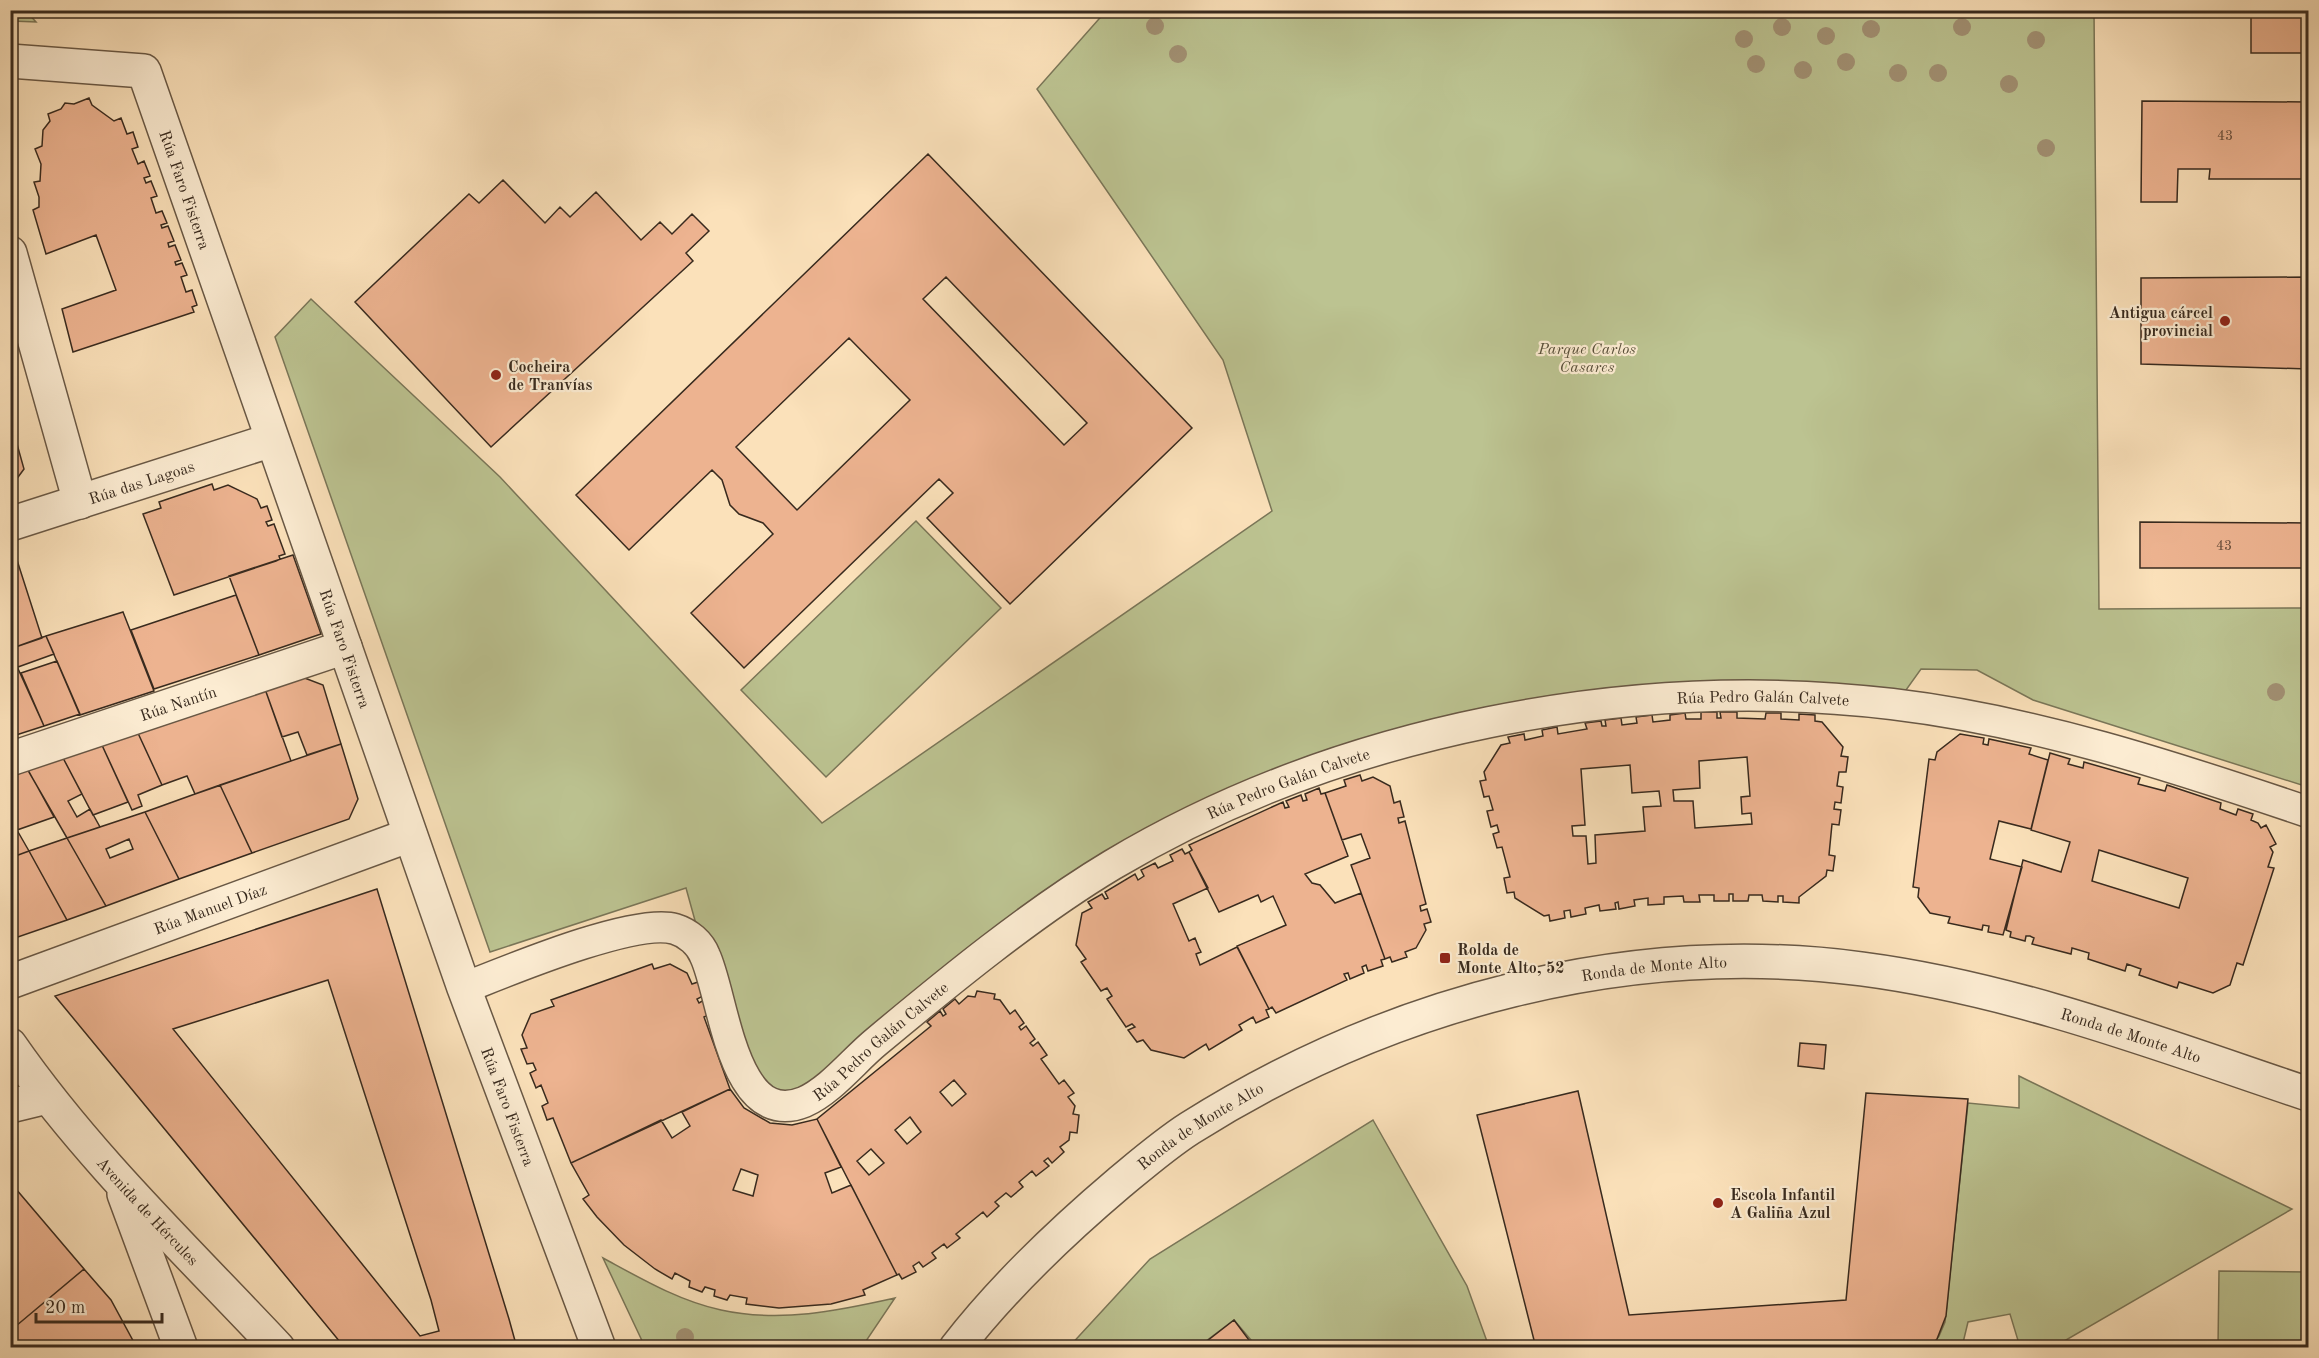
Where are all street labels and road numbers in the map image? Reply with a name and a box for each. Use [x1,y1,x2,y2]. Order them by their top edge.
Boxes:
street label: Rúa Faro Fisterra [155,129,212,252]
street label: Rúa das Lagoas [87,459,197,508]
street label: Rúa Faro Fisterra [315,587,372,711]
street label: Rúa Nantín [138,684,219,725]
street label: Rúa Pedro Galán Calvete [1676,690,1850,710]
street label: Rúa Pedro Galán Calvete [1205,747,1372,823]
street label: Rúa Manuel Díaz [152,882,269,938]
street label: Ronda de Monte Alto [1580,955,1727,985]
street label: Rúa Pedro Galán Calvete [811,980,952,1105]
street label: Ronda de Monte Alto [2058,1007,2203,1067]
street label: Rúa Faro Fisterra [477,1046,536,1169]
street label: Ronda de Monte Alto [1135,1081,1267,1174]
street label: Avenida de Hércules [93,1155,200,1269]

